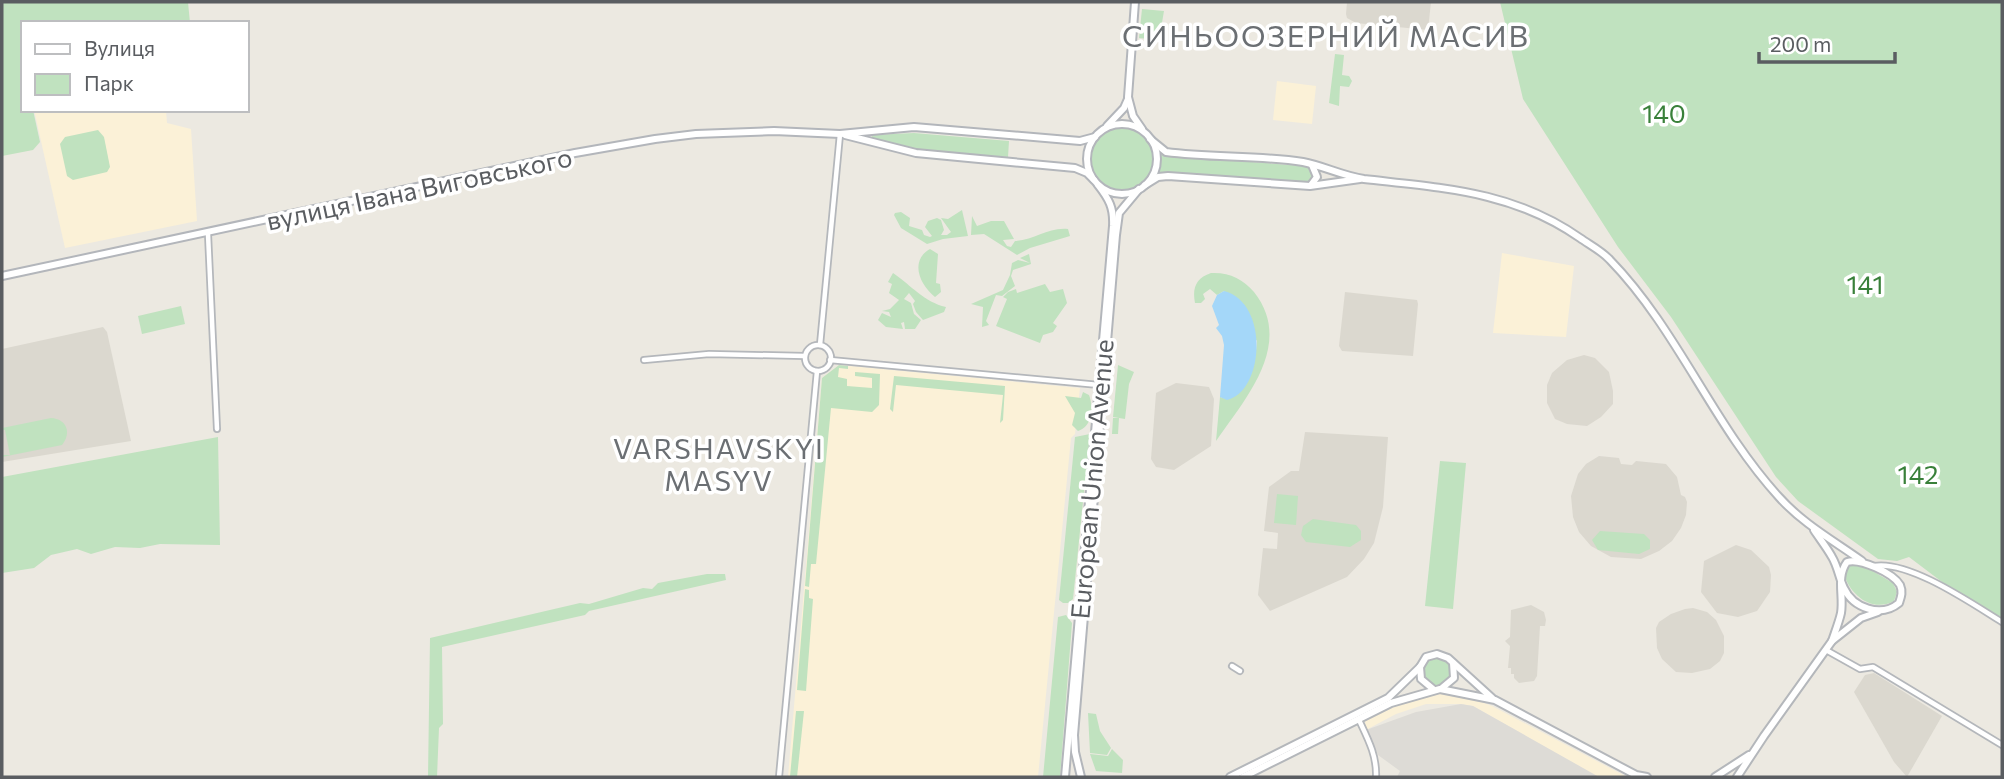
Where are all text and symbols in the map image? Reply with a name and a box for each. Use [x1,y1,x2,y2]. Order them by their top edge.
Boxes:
district label: СИНЬООЗЕРНИЙ МАСИВ [1122,16,1530,53]
legend [21,21,248,112]
scale bar [1759,21,1896,65]
text: 200 m [1770,31,1831,56]
text: Вулиця [84,35,155,60]
text: Парк [84,70,134,95]
park label: 140 [1642,97,1686,128]
street label: вулиця Івана Виговського [263,140,575,236]
park label: 141 [1846,268,1884,299]
street label: European Union Avenue [1063,338,1119,620]
district label: VARSHAVSKYI MASYV [613,431,825,497]
park label: 142 [1898,458,1938,489]

